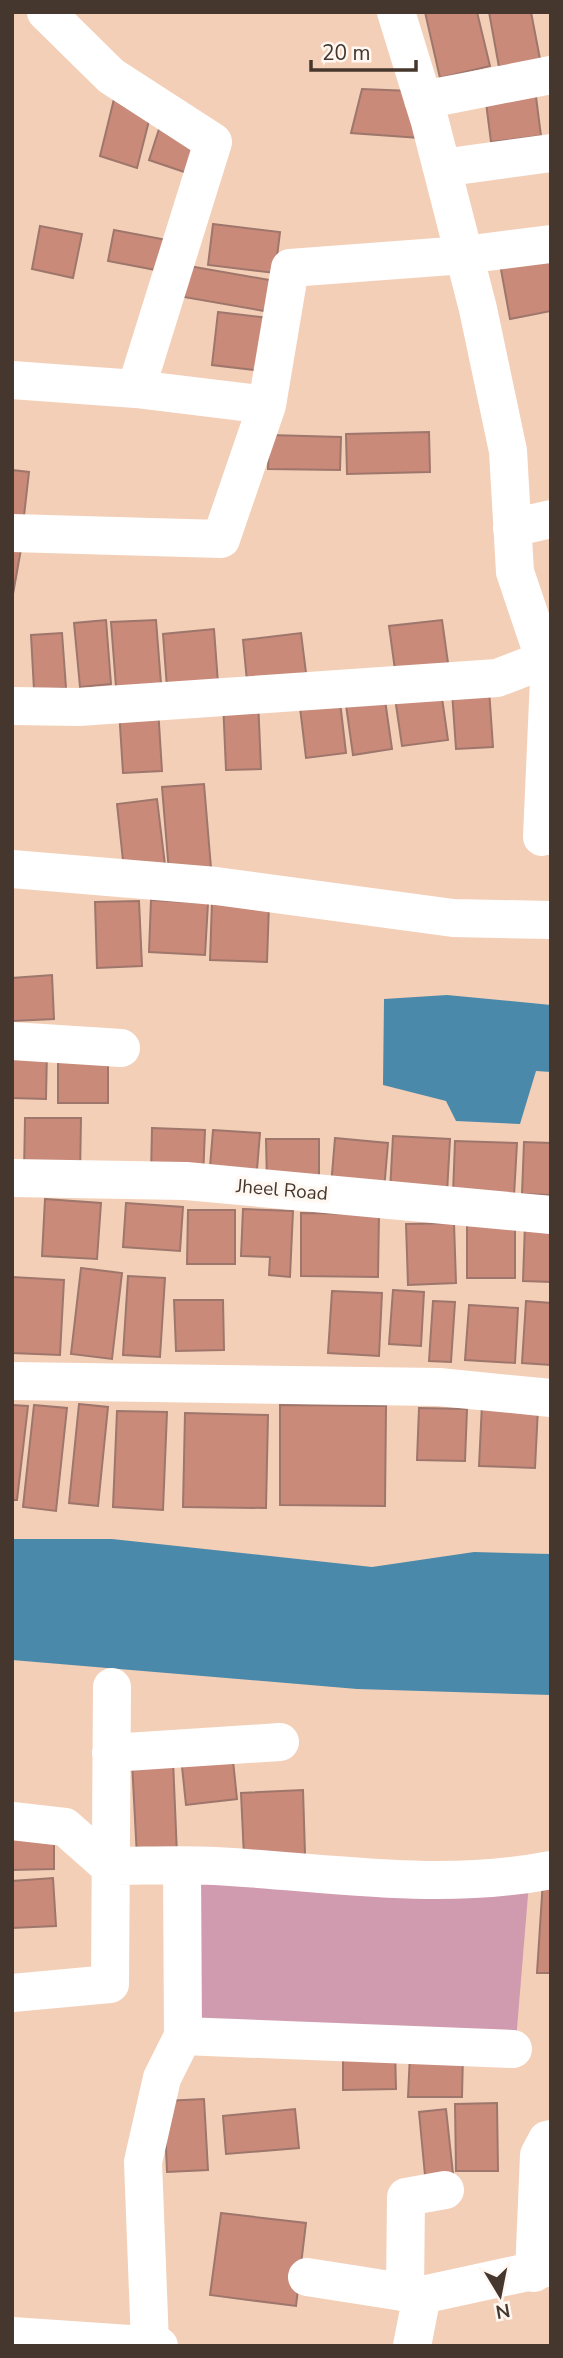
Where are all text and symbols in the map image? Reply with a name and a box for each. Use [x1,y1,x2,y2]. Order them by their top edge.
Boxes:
scale bar [311,28,416,72]
text: 20 m [322,39,371,67]
street label: Jheel Road [234,1173,329,1207]
north arrow [465,2260,535,2330]
text: N [494,2297,512,2325]

